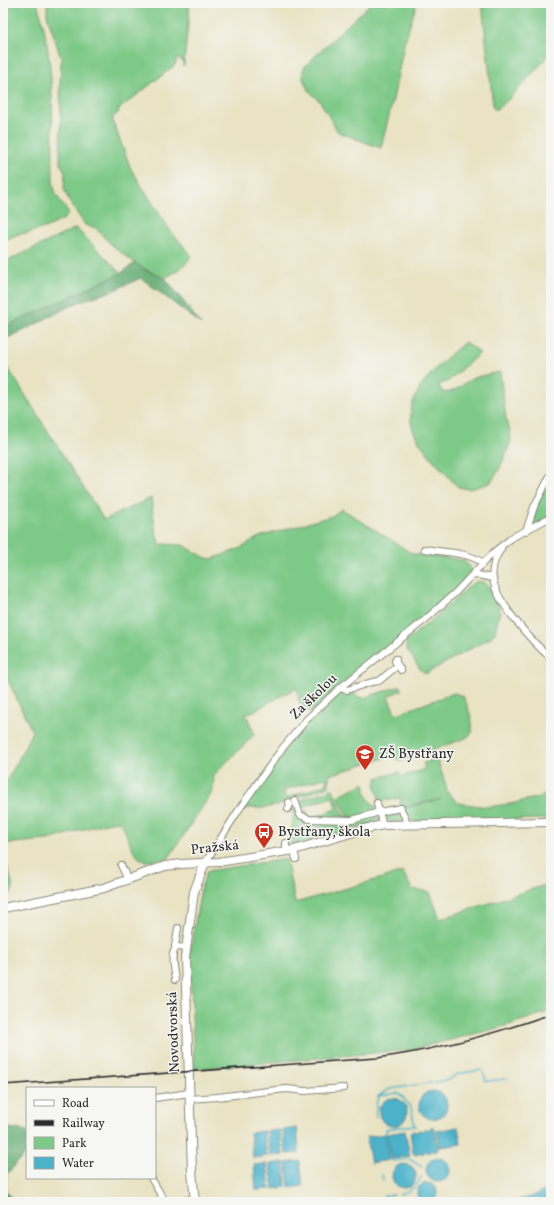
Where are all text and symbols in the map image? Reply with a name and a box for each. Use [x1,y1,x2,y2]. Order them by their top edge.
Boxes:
street label: Za školou [286,670,342,724]
school or university icon: ZŠ Bystřany [354,743,376,771]
place label: ZŠ Bystřany [379,745,454,764]
bus stop icon: Bystřany, škola [253,821,275,849]
place label: Bystřany, škola [278,823,370,842]
street label: Pražská [190,836,240,860]
street label: Novodvorská [163,991,185,1073]
legend [26,1087,156,1179]
text: Road [62,1096,89,1112]
text: Railway [62,1116,105,1132]
text: Park [62,1136,87,1152]
text: Water [62,1156,94,1172]

